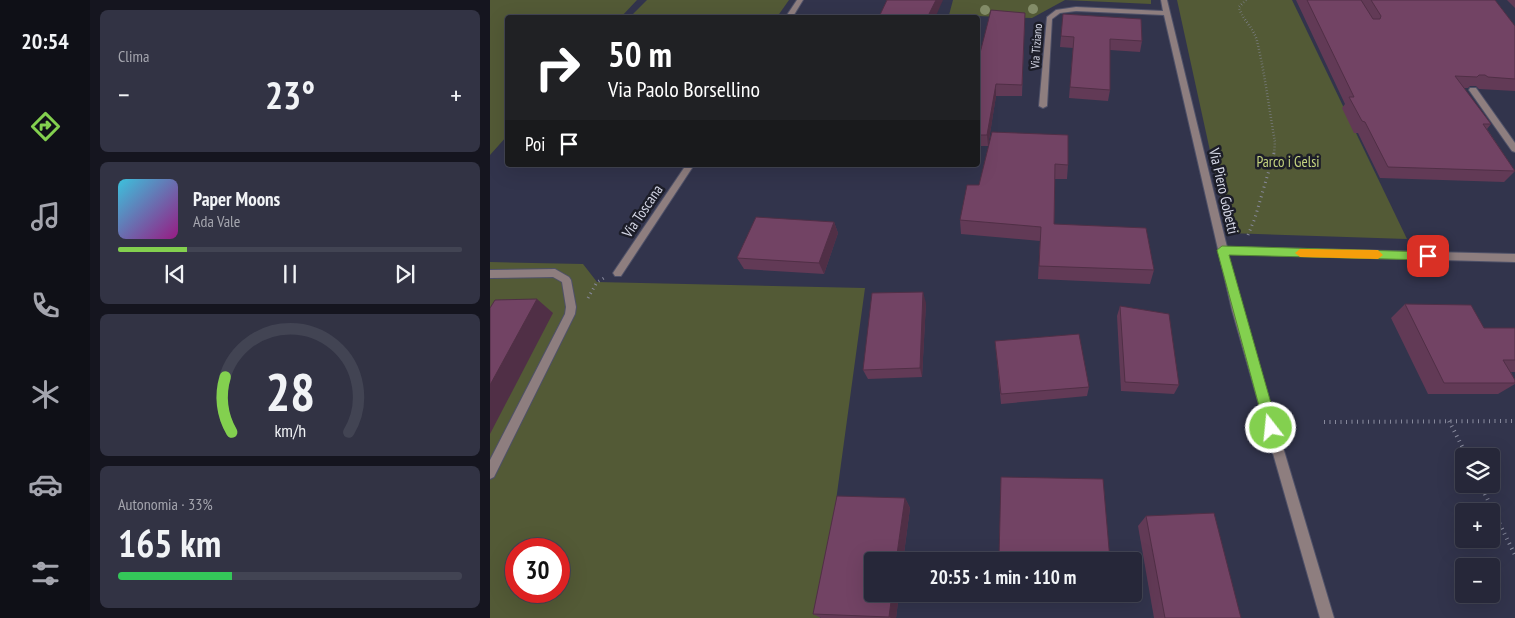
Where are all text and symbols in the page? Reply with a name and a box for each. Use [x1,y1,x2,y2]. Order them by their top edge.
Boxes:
street label: Via Tiziano [1027,23,1045,70]
text: 20:54 [21,27,69,55]
text: 50 m [608,31,672,77]
icon: right [525,35,590,100]
text: Clima [118,46,149,66]
text: 23° [265,70,315,119]
text: Via Paolo Borsellino [608,75,760,103]
text: − [118,76,130,113]
text: + [450,76,462,113]
icon: directions [28,109,63,144]
icon: arrive [555,130,583,158]
text: Poi [525,132,545,156]
street label: Via Piero Gobetti [1205,145,1243,236]
park label: Parco i Gelsi [1256,152,1320,171]
street label: Via Toscana [617,181,667,242]
text: Paper Moons [193,187,280,211]
icon: music [28,199,63,234]
text: Ada Vale [193,211,240,231]
pin [1407,235,1449,277]
icon: arrive [1414,242,1442,270]
icon: previous [161,260,189,288]
icon: pause [276,260,304,288]
icon: next [391,260,419,288]
icon: phone [28,288,63,323]
text: 28 [265,358,315,425]
icon: climate [28,377,63,412]
position arrow [1244,401,1296,453]
text: km/h [274,419,306,442]
map controls [1455,448,1500,603]
button: layers [1455,448,1500,493]
icon: car [28,467,63,502]
text: Autonomia · 33% [118,494,213,514]
button: + [1455,503,1500,548]
text: 165 km [118,518,221,567]
speed limit sign: 30 [505,538,570,603]
icon: filters [28,556,63,591]
button: − [1455,558,1500,603]
text: 20:55 · 1 min · 110 m [930,565,1076,589]

